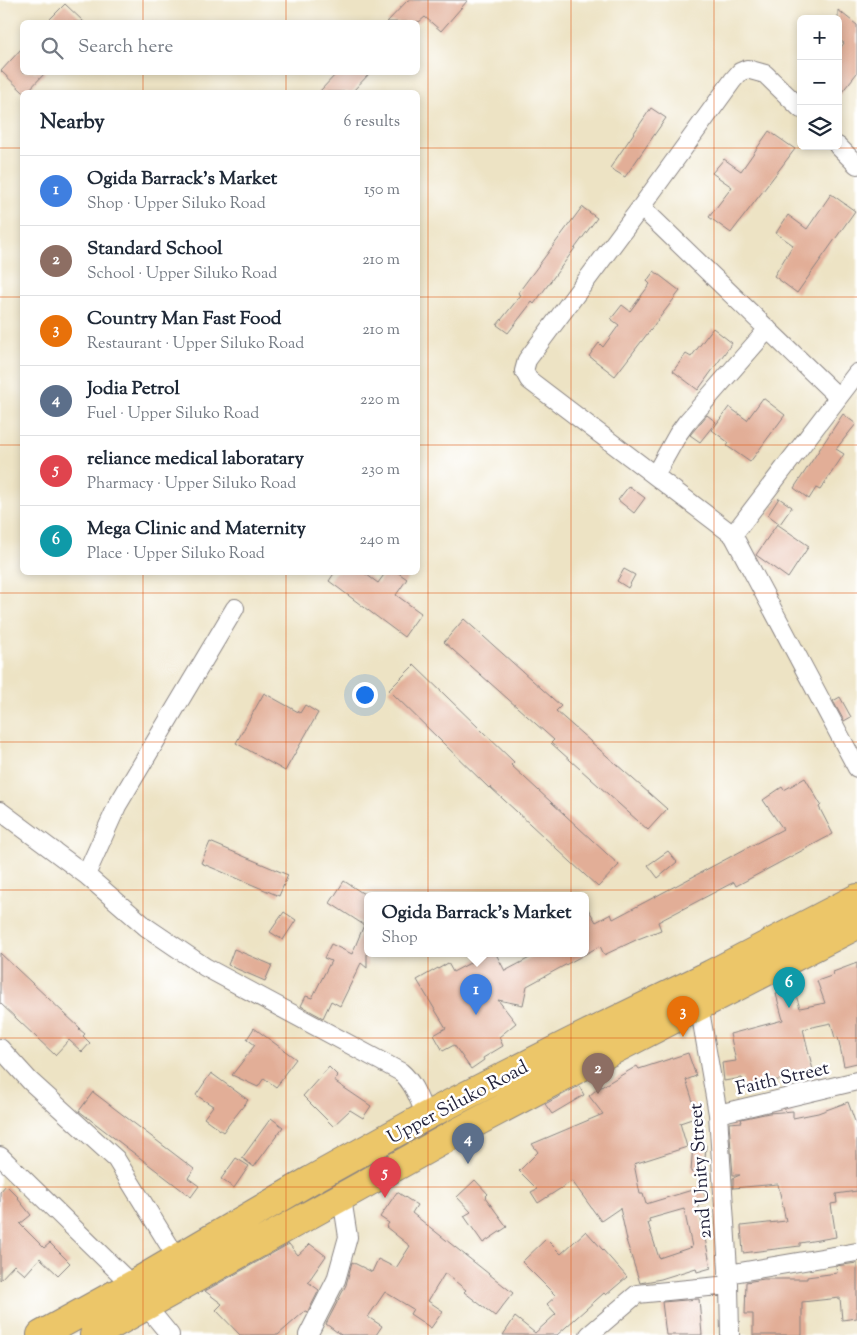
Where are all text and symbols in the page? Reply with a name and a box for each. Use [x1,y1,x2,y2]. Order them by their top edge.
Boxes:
map controls [797,15,842,150]
button: + [797,15,842,60]
search box [20,20,420,75]
icon: search [38,34,66,62]
text: Search here [78,34,173,61]
button: − [797,60,842,105]
button: layers [797,105,842,150]
text: Nearby [40,108,105,138]
text: 6 results [344,111,400,134]
text: Ogida Barrack's Market [87,166,277,193]
text: 1 [53,179,59,202]
text: 150 m [364,179,400,202]
text: Shop · Upper Siluko Road [87,193,266,216]
text: Standard School [87,236,223,263]
text: 2 [52,249,60,272]
text: 210 m [362,249,400,272]
text: School · Upper Siluko Road [87,263,277,286]
text: Country Man Fast Food [87,306,282,333]
text: 3 [53,319,59,342]
text: 210 m [362,319,400,342]
text: Restaurant · Upper Siluko Road [87,333,304,356]
text: Jodia Petrol [87,376,180,403]
text: 4 [52,389,60,412]
text: 220 m [360,389,400,412]
text: Fuel · Upper Siluko Road [87,403,259,426]
text: reliance medical laboratary [87,446,304,473]
text: 5 [53,459,59,482]
text: 230 m [361,459,400,482]
text: Pharmacy · Upper Siluko Road [87,473,296,496]
text: Mega Clinic and Maternity [87,516,306,543]
text: 6 [52,529,60,552]
text: 240 m [359,529,400,552]
text: Place · Upper Siluko Road [87,543,265,566]
your location [352,682,378,708]
popup [364,892,589,957]
text: Ogida Barrack's Market [381,900,572,927]
text: Shop [381,927,418,950]
pin: 6 [773,967,805,1008]
pin: 1 [460,974,492,1015]
pin: 3 [667,996,699,1037]
pin: 2 [582,1053,614,1094]
street label: Upper Siluko Road [383,1054,534,1152]
street label: Faith Street [733,1055,832,1103]
street label: 2nd Unity Street [683,1102,720,1240]
pin: 4 [452,1123,484,1164]
pin: 5 [369,1157,401,1198]

